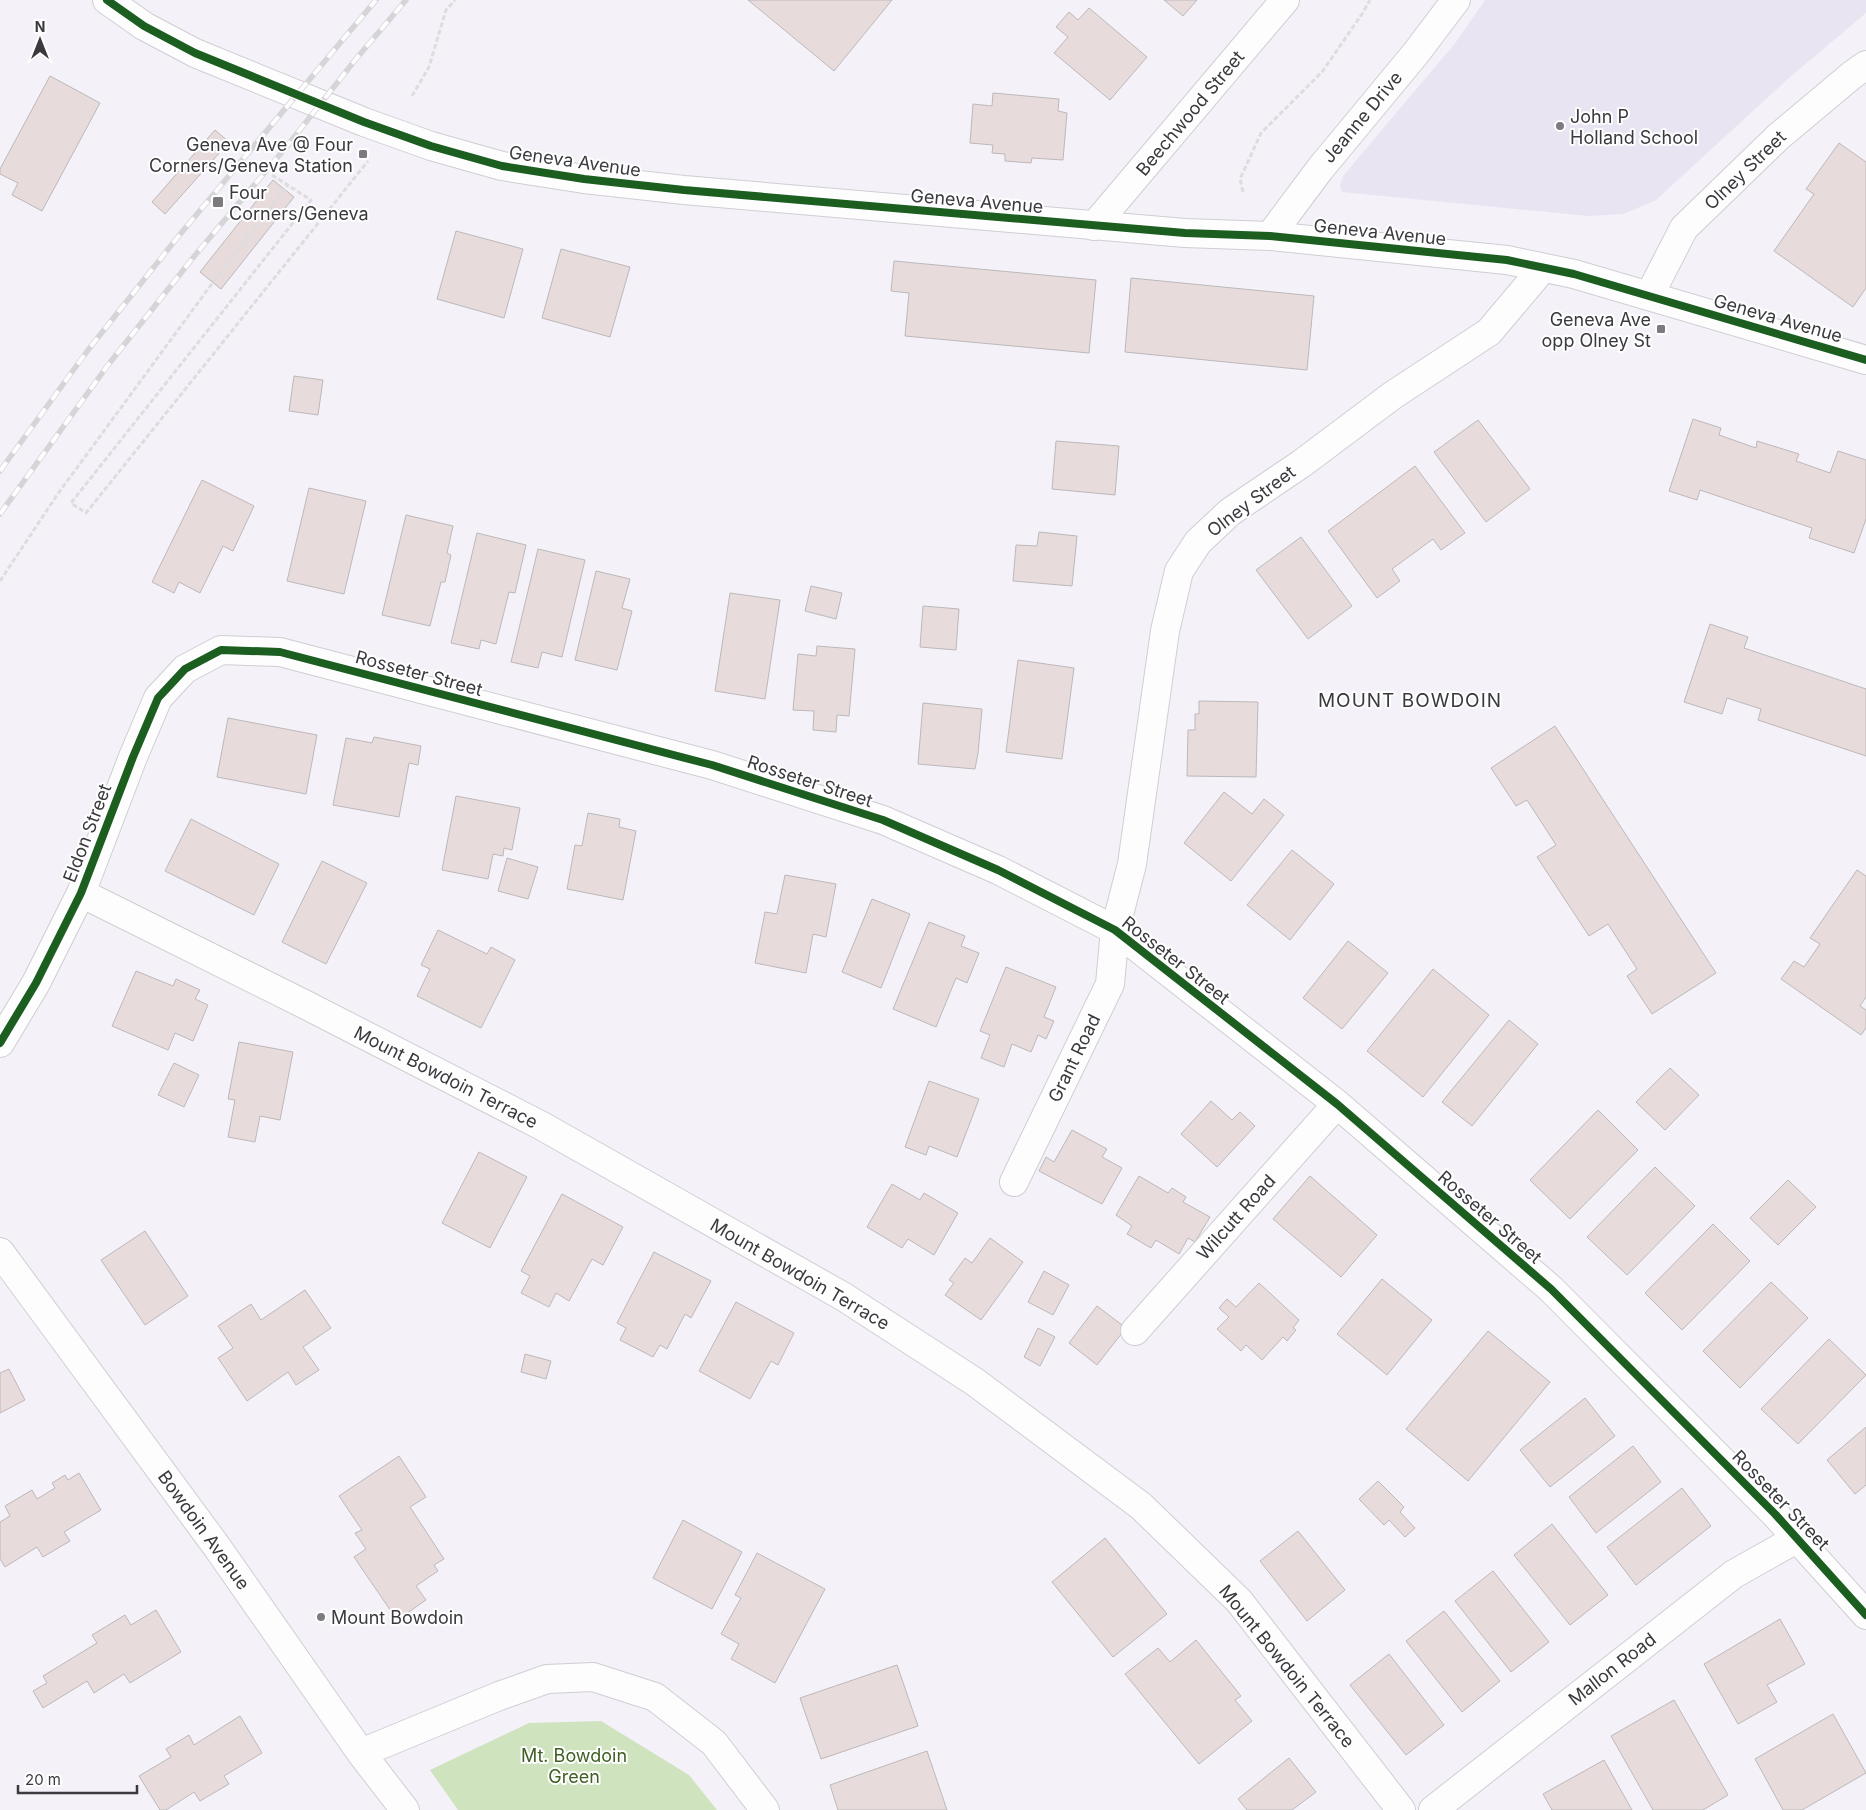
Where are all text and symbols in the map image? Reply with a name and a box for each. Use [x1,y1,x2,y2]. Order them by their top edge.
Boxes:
north arrow [15,15,65,65]
text: N [35,18,45,35]
street label: Beechwood Street [1132,46,1248,180]
street label: Jeanne Drive [1318,67,1406,167]
place label: John P Holland School [1570,106,1698,148]
marker: John P Holland School [1554,120,1566,132]
street label: Olney Street [1700,126,1790,214]
place label: Geneva Ave @ Four Corners/Geneva Station [149,134,353,176]
street label: Geneva Avenue [508,141,642,181]
marker: Geneva Ave @ Four Corners/Geneva Station [357,148,369,160]
place label: Four Corners/Geneva [229,182,369,224]
street label: Geneva Avenue [910,185,1044,217]
marker: Four Corners/Geneva [211,195,225,209]
street label: Geneva Avenue [1313,215,1447,249]
street label: Geneva Avenue [1711,290,1845,346]
place label: Geneva Ave opp Olney St [1542,309,1651,351]
marker: Geneva Ave opp Olney St [1655,323,1667,335]
street label: Olney Street [1203,461,1299,541]
street label: Rosseter Street [353,646,485,700]
district label: MOUNT BOWDOIN [1318,689,1502,712]
street label: Rosseter Street [745,751,875,811]
street label: Eldon Street [59,781,115,885]
street label: Rosseter Street [1118,912,1234,1008]
street label: Grant Road [1044,1011,1104,1105]
street label: Mount Bowdoin Terrace [351,1022,541,1132]
street label: Rosseter Street [1434,1166,1546,1268]
street label: Wilcutt Road [1192,1170,1280,1264]
street label: Mount Bowdoin Terrace [707,1214,893,1334]
street label: Rosseter Street [1728,1446,1834,1554]
street label: Bowdoin Avenue [154,1466,254,1594]
street label: Mount Bowdoin Terrace [1215,1580,1359,1752]
place label: Mount Bowdoin [331,1607,464,1628]
marker: Mount Bowdoin [315,1611,327,1623]
street label: Mallon Road [1564,1628,1660,1710]
park label: Mt. Bowdoin Green [521,1745,627,1787]
scale bar [18,1762,136,1794]
text: 20 m [25,1770,61,1789]

